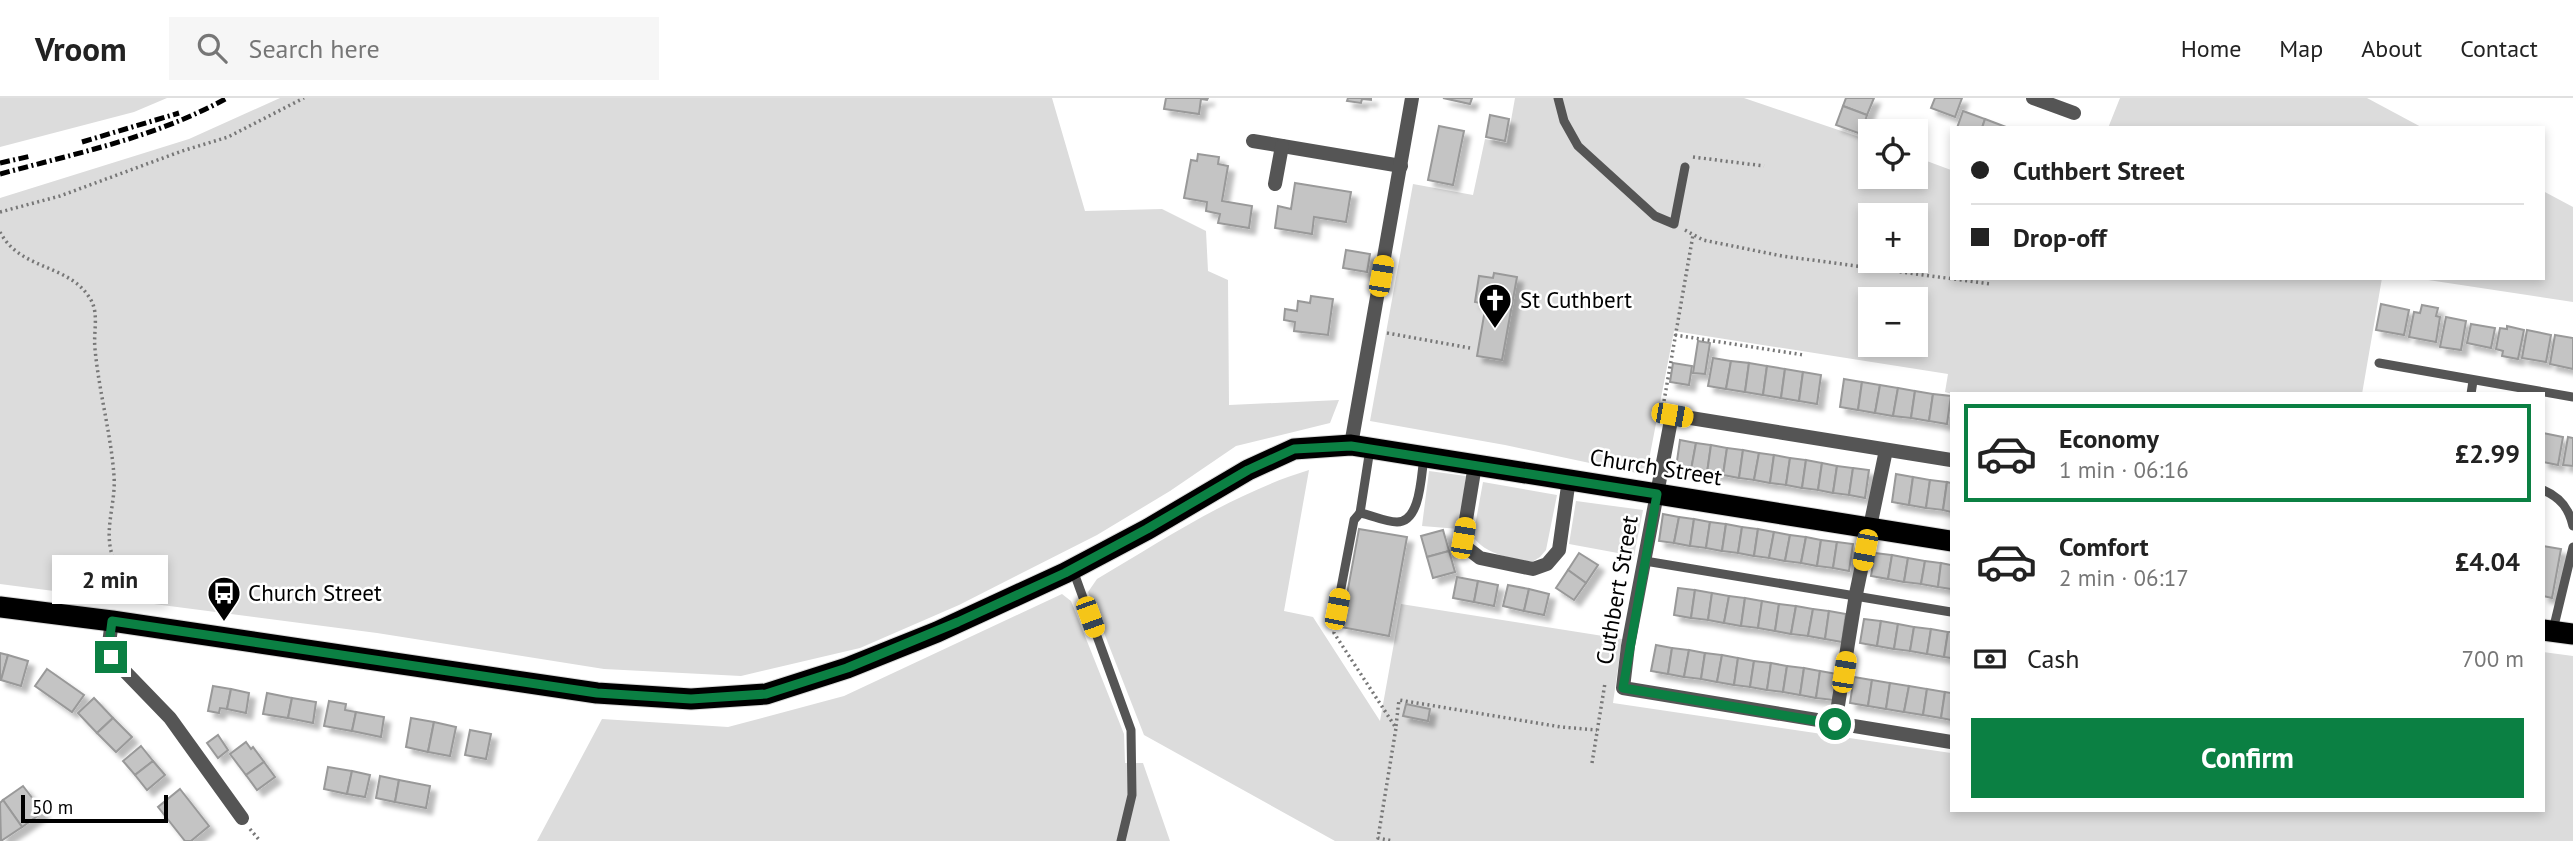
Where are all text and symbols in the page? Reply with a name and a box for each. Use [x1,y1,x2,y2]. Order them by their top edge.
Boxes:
search box [169,17,659,80]
text: Vroom [35,27,127,70]
icon: search [193,29,231,67]
text: Search here [249,32,380,65]
text: Home [2181,33,2241,64]
text: Map [2279,33,2323,64]
text: About [2361,33,2422,64]
text: Contact [2460,33,2538,64]
map controls [1858,119,1928,357]
button: locate [1858,119,1928,189]
text: Cuthbert Street [2013,154,2185,187]
button: + [1858,203,1928,273]
text: Drop-off [2013,221,2107,254]
car [1368,253,1395,299]
church icon: St Cuthbert [1476,281,1514,330]
place label: St Cuthbert [1520,285,1632,314]
button: − [1858,287,1928,357]
car [1650,401,1695,429]
icon: car [1975,422,2038,485]
text: Economy [2059,422,2159,455]
text: £2.99 [2455,437,2520,470]
street label: Church Street [1588,442,1725,491]
text: 1 min · 06:16 [2059,455,2189,484]
street label: Cuthbert Street [1589,513,1644,667]
car [1450,515,1477,561]
car [1851,527,1880,573]
icon: car [1975,530,2038,593]
text: Comfort [2059,530,2149,563]
text: £4.04 [2455,545,2520,578]
callout: 2 min [53,556,169,604]
text: 2 min · 06:17 [2059,563,2189,592]
text: 2 min [82,565,138,594]
bus stop icon: Church Street [205,574,243,623]
place label: Church Street [248,578,382,607]
car [1323,586,1352,632]
car [1073,594,1108,640]
icon: cash [1971,640,2009,678]
route end [95,641,127,673]
text: Cash [2027,642,2079,675]
text: 700 m [2462,644,2524,673]
car [1831,650,1858,694]
route start [1819,708,1851,740]
button: Confirm [1971,718,2524,798]
scale bar [21,792,168,824]
text: 50 m [32,795,73,819]

